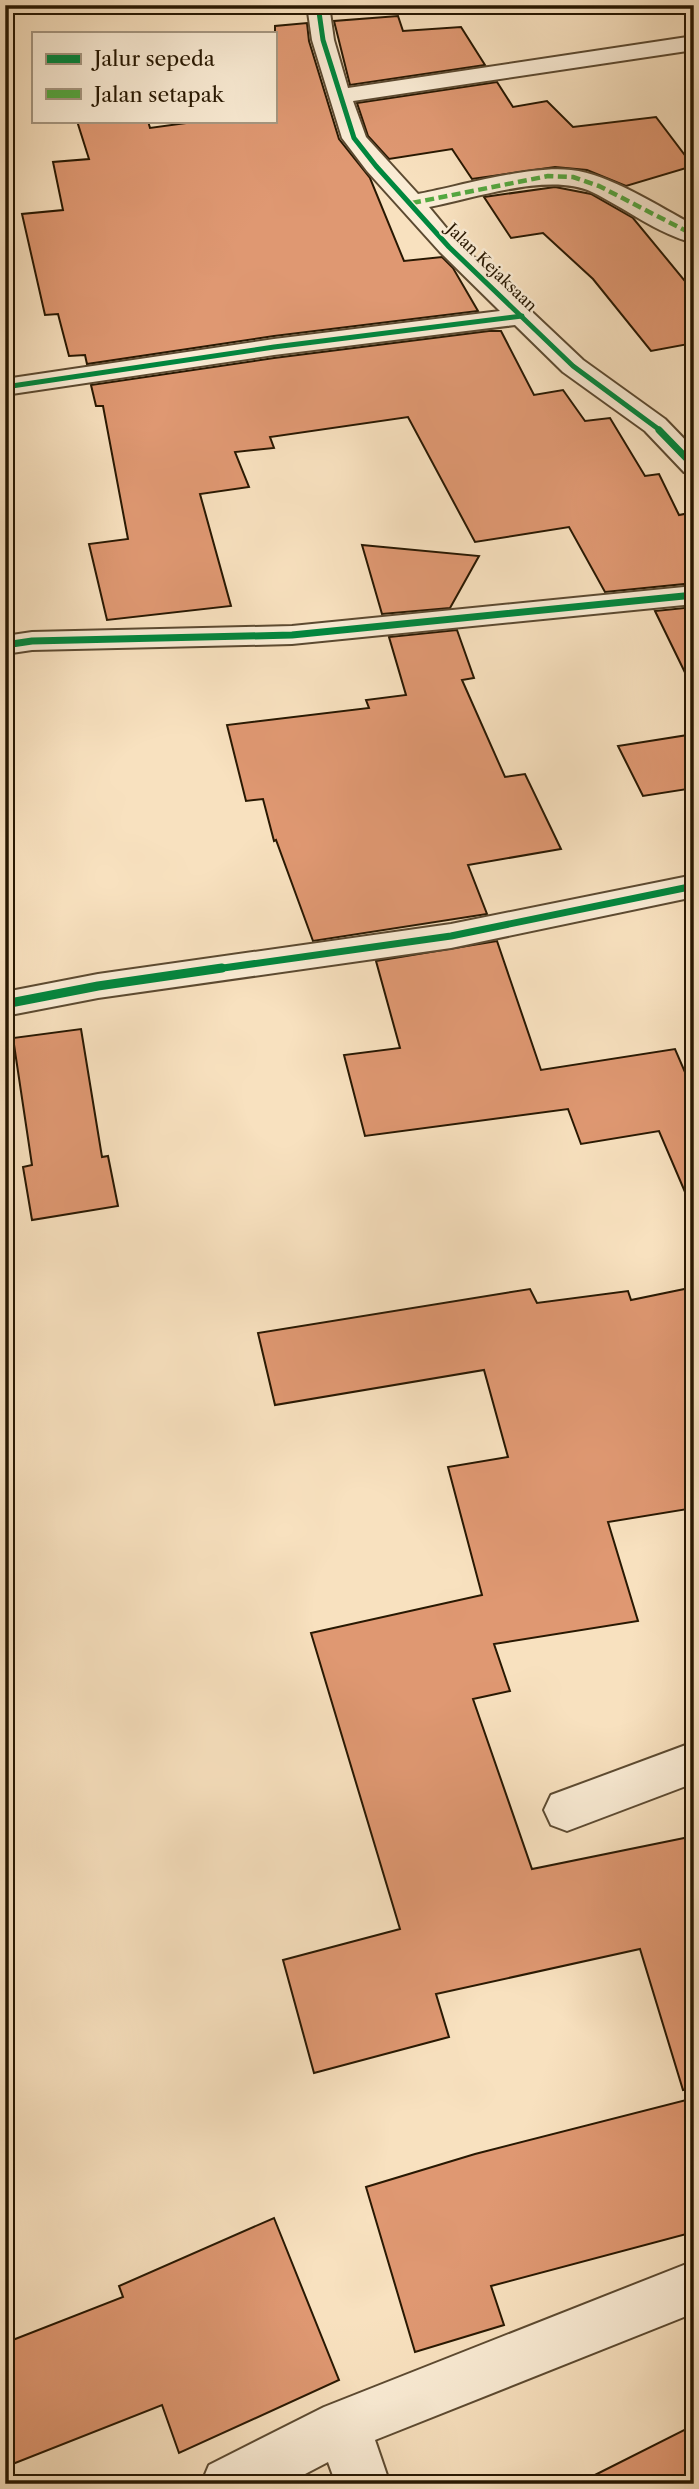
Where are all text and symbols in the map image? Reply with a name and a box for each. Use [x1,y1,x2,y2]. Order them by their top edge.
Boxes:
legend [32,32,276,122]
text: Jalur sepeda [91,46,216,71]
text: Jalan setapak [91,82,225,107]
street label: Jalan Kejaksaan [440,217,542,315]

